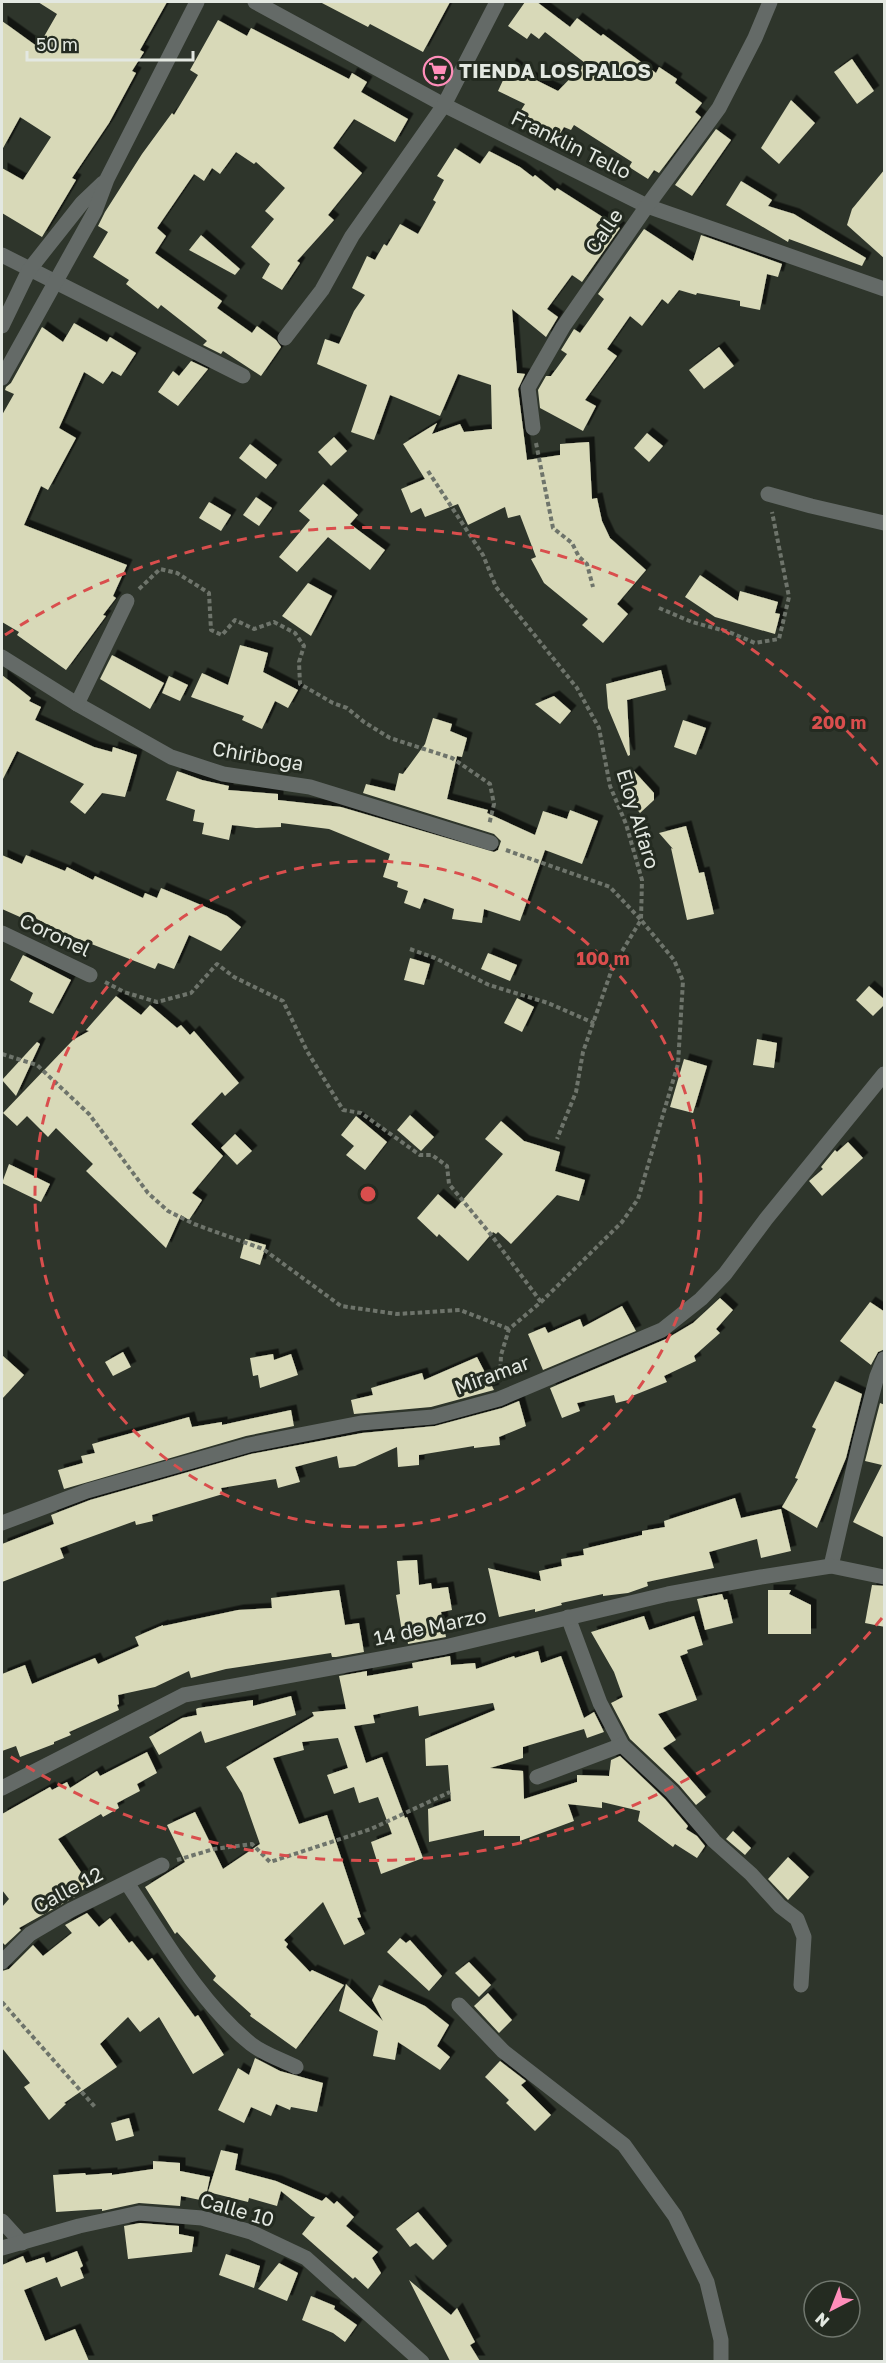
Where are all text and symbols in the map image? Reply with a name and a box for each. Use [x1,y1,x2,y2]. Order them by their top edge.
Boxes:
scale bar [27,24,194,62]
text: 50 m [36,33,78,55]
supermarket icon: TIENDA LOS PALOS [422,55,454,87]
place label: TIENDA LOS PALOS [459,58,651,82]
street label: Franklin Tello [508,105,635,183]
street label: Calle [579,203,627,257]
text: 200 m [812,711,866,733]
street label: Chiriboga [211,735,306,775]
street label: Eloy Alfaro [612,766,665,871]
street label: Coronel [16,907,95,961]
text: 100 m [577,947,629,969]
centre of rings [358,1184,378,1204]
street label: Miramar [451,1349,533,1399]
street label: 14 de Marzo [371,1602,488,1650]
street label: Calle 12 [29,1861,106,1917]
street label: Calle 10 [197,2187,277,2231]
north arrow [802,2279,862,2339]
text: N [811,2309,833,2332]

